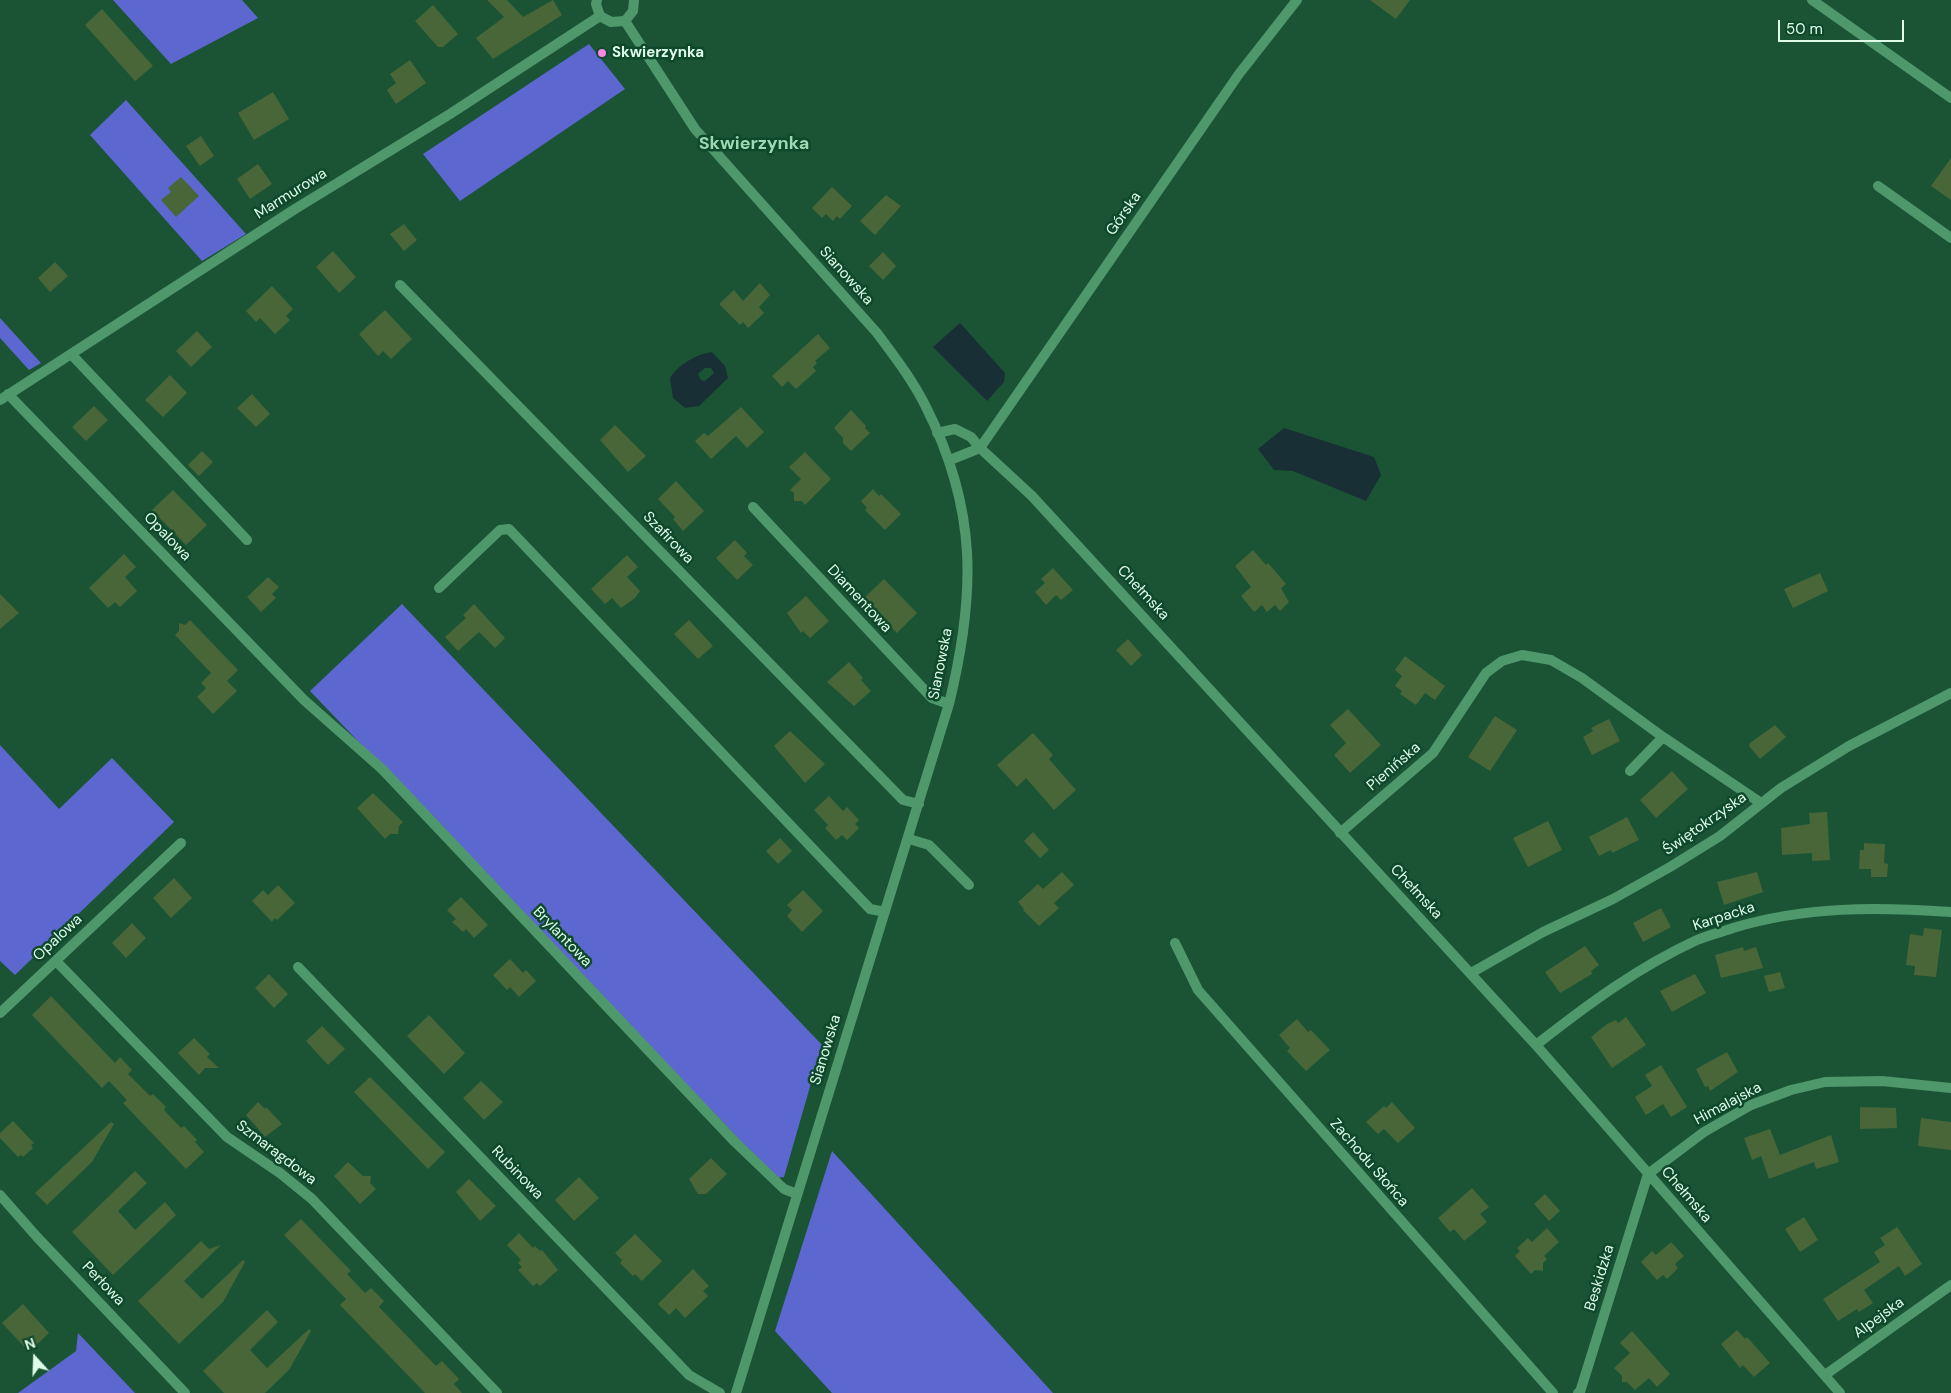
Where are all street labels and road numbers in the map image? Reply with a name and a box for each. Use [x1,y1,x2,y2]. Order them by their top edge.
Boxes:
street label: Marmurowa [252,165,330,223]
street label: Górska [1103,189,1145,239]
street label: Sianowska [815,243,877,309]
street label: Szafirowa [639,508,697,568]
street label: Opalowa [140,509,194,565]
street label: Diamentowa [823,561,895,637]
street label: Chełmska [1113,562,1173,624]
street label: Sianowska [925,627,957,701]
street label: Pienińska [1364,739,1424,795]
street label: Świętokrzyska [1660,789,1750,859]
street label: Chełmska [1386,861,1446,923]
street label: Karpacka [1691,899,1757,935]
street label: Brylantowa [529,903,595,971]
street label: Opalowa [30,911,86,965]
street label: Sianowska [807,1013,845,1087]
street label: Himalajska [1691,1079,1765,1129]
street label: Zachodu Słońca [1326,1115,1412,1211]
street label: Szmaragdowa [232,1117,320,1189]
street label: Rubinowa [487,1143,547,1203]
street label: Chełmska [1657,1163,1715,1227]
street label: Beskidzka [1581,1243,1619,1313]
street label: Perłowa [78,1258,128,1310]
street label: Alpejska [1850,1294,1908,1342]

